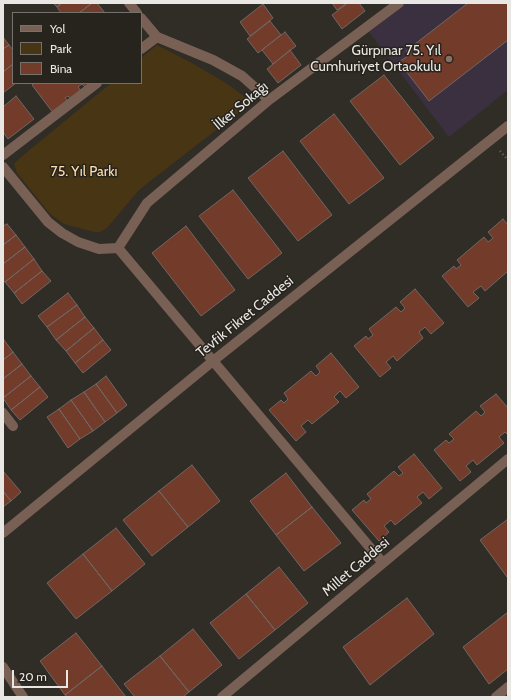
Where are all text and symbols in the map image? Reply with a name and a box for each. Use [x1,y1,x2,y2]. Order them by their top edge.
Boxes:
legend [12,12,142,84]
text: Yol [50,21,65,36]
text: Park [50,41,72,56]
place label: Gürpınar 75. Yıl Cumhuriyet Ortaokulu [310,43,441,76]
marker: Gürpınar 75. Yıl Cumhuriyet Ortaokulu [444,54,454,64]
text: Bina [50,61,72,76]
street label: İlker Sokağı [210,78,272,134]
park label: 75. Yıl Parkı [51,164,117,180]
street label: Tevfik Fikret Caddesi [193,273,297,361]
street label: Millet Caddesi [319,534,393,600]
scale bar [14,662,70,688]
text: 20 m [19,669,47,684]

